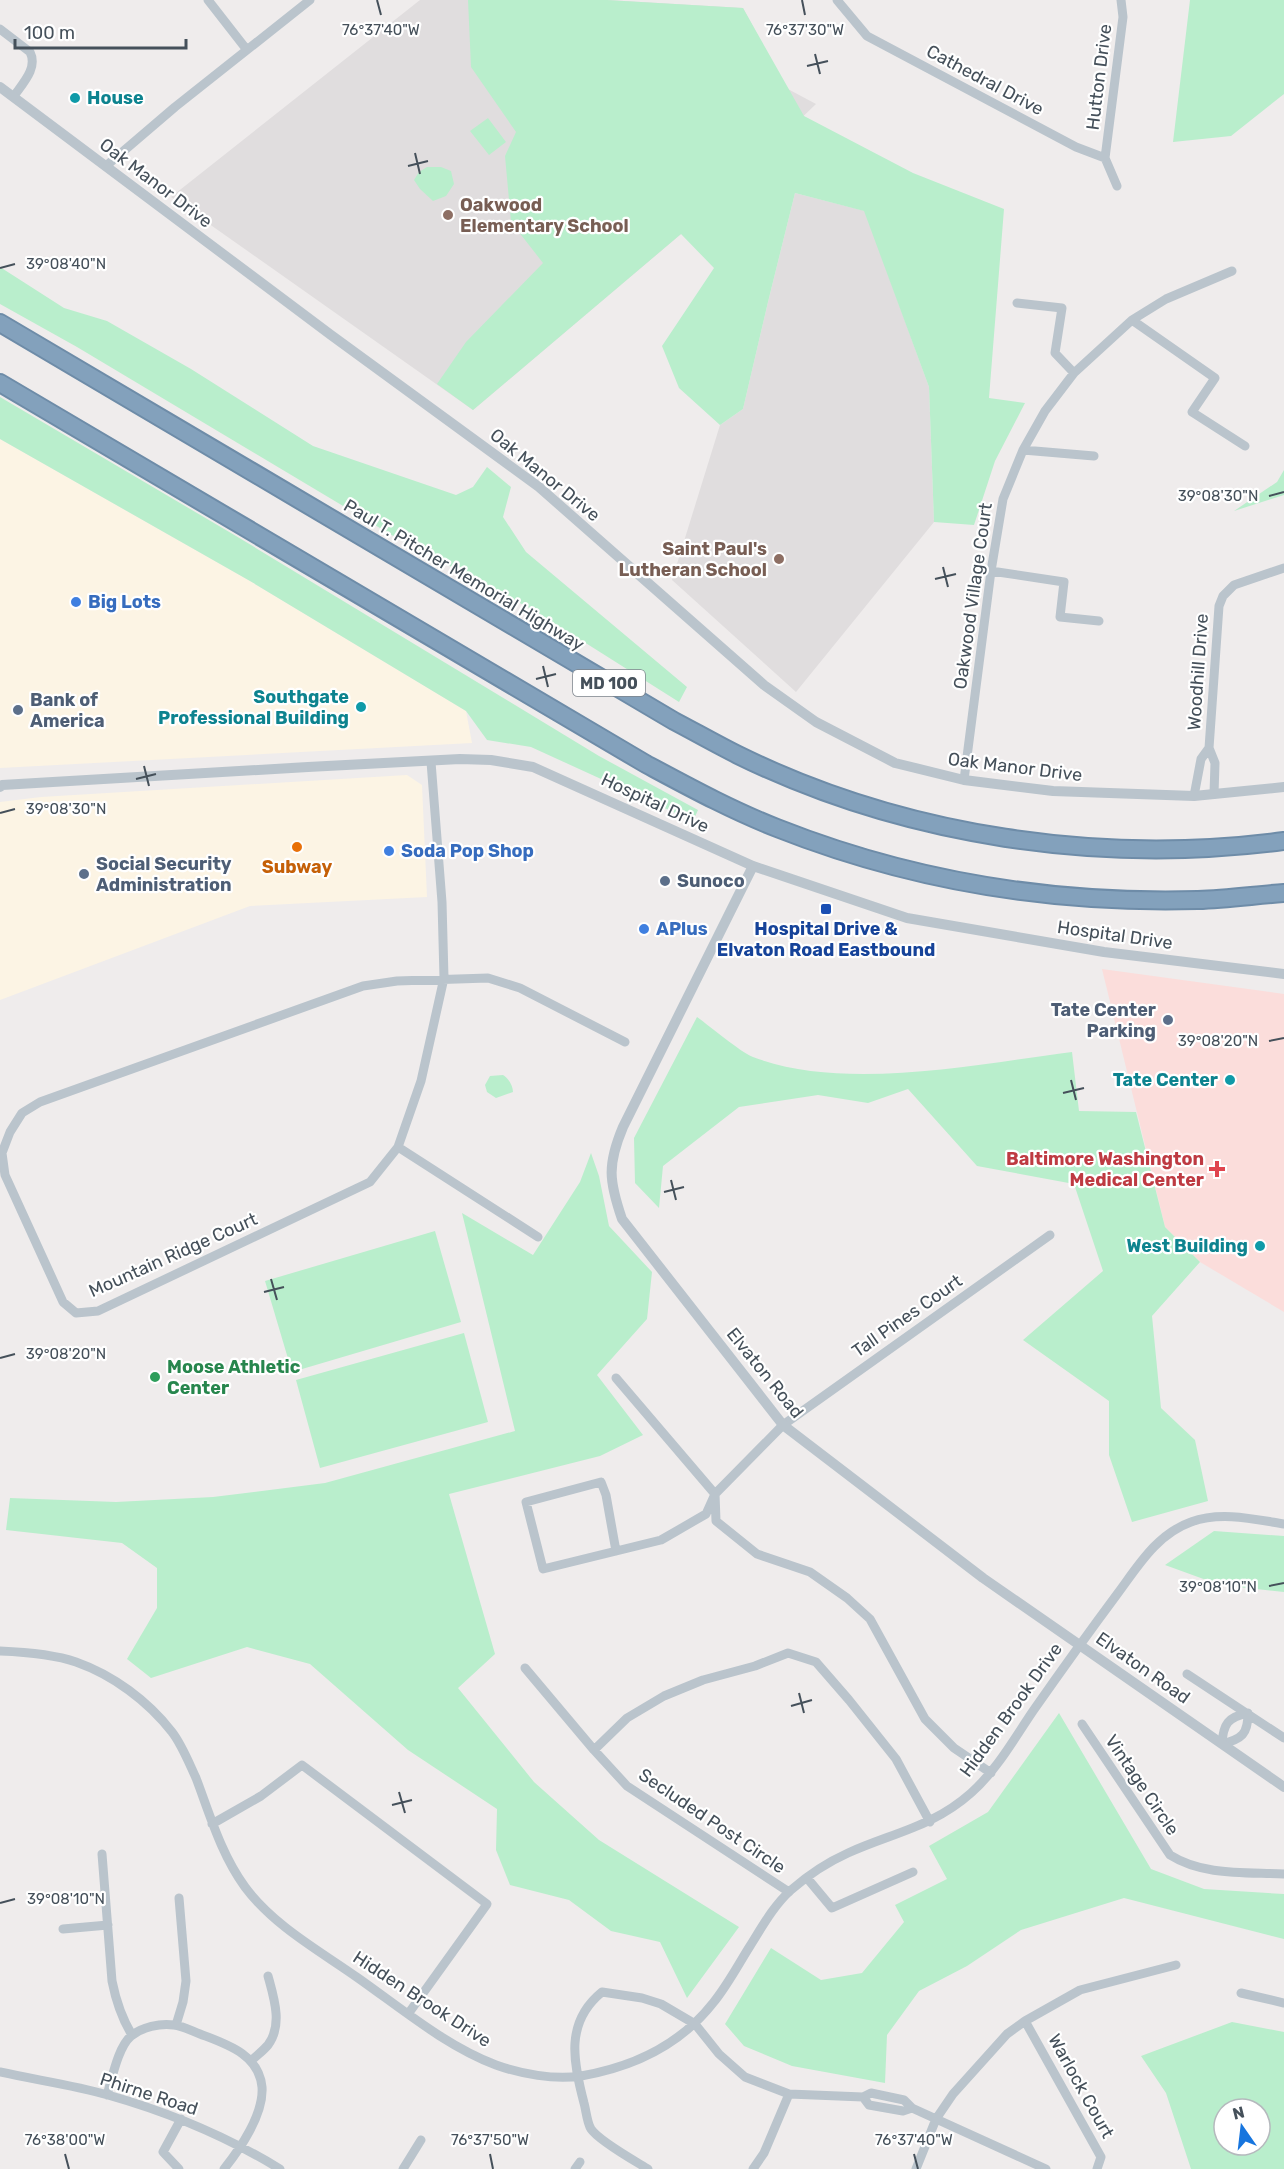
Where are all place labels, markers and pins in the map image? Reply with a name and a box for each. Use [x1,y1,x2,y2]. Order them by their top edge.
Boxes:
place label: House [87,87,144,109]
marker: House [68,91,82,105]
place label: Oakwood Elementary School [460,194,629,237]
marker: Oakwood Elementary School [441,208,455,222]
place label: Saint Paul's Lutheran School [619,538,767,581]
marker: Saint Paul's Lutheran School [772,552,786,566]
place label: Big Lots [88,591,161,613]
marker: Big Lots [69,595,83,609]
place label: Southgate Professional Building [158,686,349,729]
place label: Bank of America [30,689,105,732]
marker: Southgate Professional Building [354,700,368,714]
marker: Bank of America [11,703,25,717]
marker: Subway [290,840,304,854]
place label: Soda Pop Shop [401,840,534,862]
marker: Soda Pop Shop [382,844,396,858]
place label: Social Security Administration [96,853,232,896]
place label: Subway [262,856,332,878]
marker: Social Security Administration [77,867,91,881]
place label: Sunoco [677,870,745,892]
marker: Sunoco [658,874,672,888]
marker: Hospital Drive & Elvaton Road Eastbound [819,902,833,916]
place label: APlus [656,918,708,940]
place label: Hospital Drive & Elvaton Road Eastbound [717,918,935,961]
marker: APlus [637,922,651,936]
place label: Tate Center Parking [1051,999,1156,1042]
marker: Tate Center Parking [1161,1013,1175,1027]
place label: Tate Center [1113,1069,1218,1091]
marker: Tate Center [1223,1073,1237,1087]
place label: Baltimore Washington Medical Center [1006,1148,1204,1191]
marker: Baltimore Washington Medical Center [1208,1160,1226,1178]
place label: West Building [1127,1235,1248,1257]
marker: West Building [1253,1239,1267,1253]
place label: Moose Athletic Center [167,1356,301,1399]
marker: Moose Athletic Center [148,1370,162,1384]

